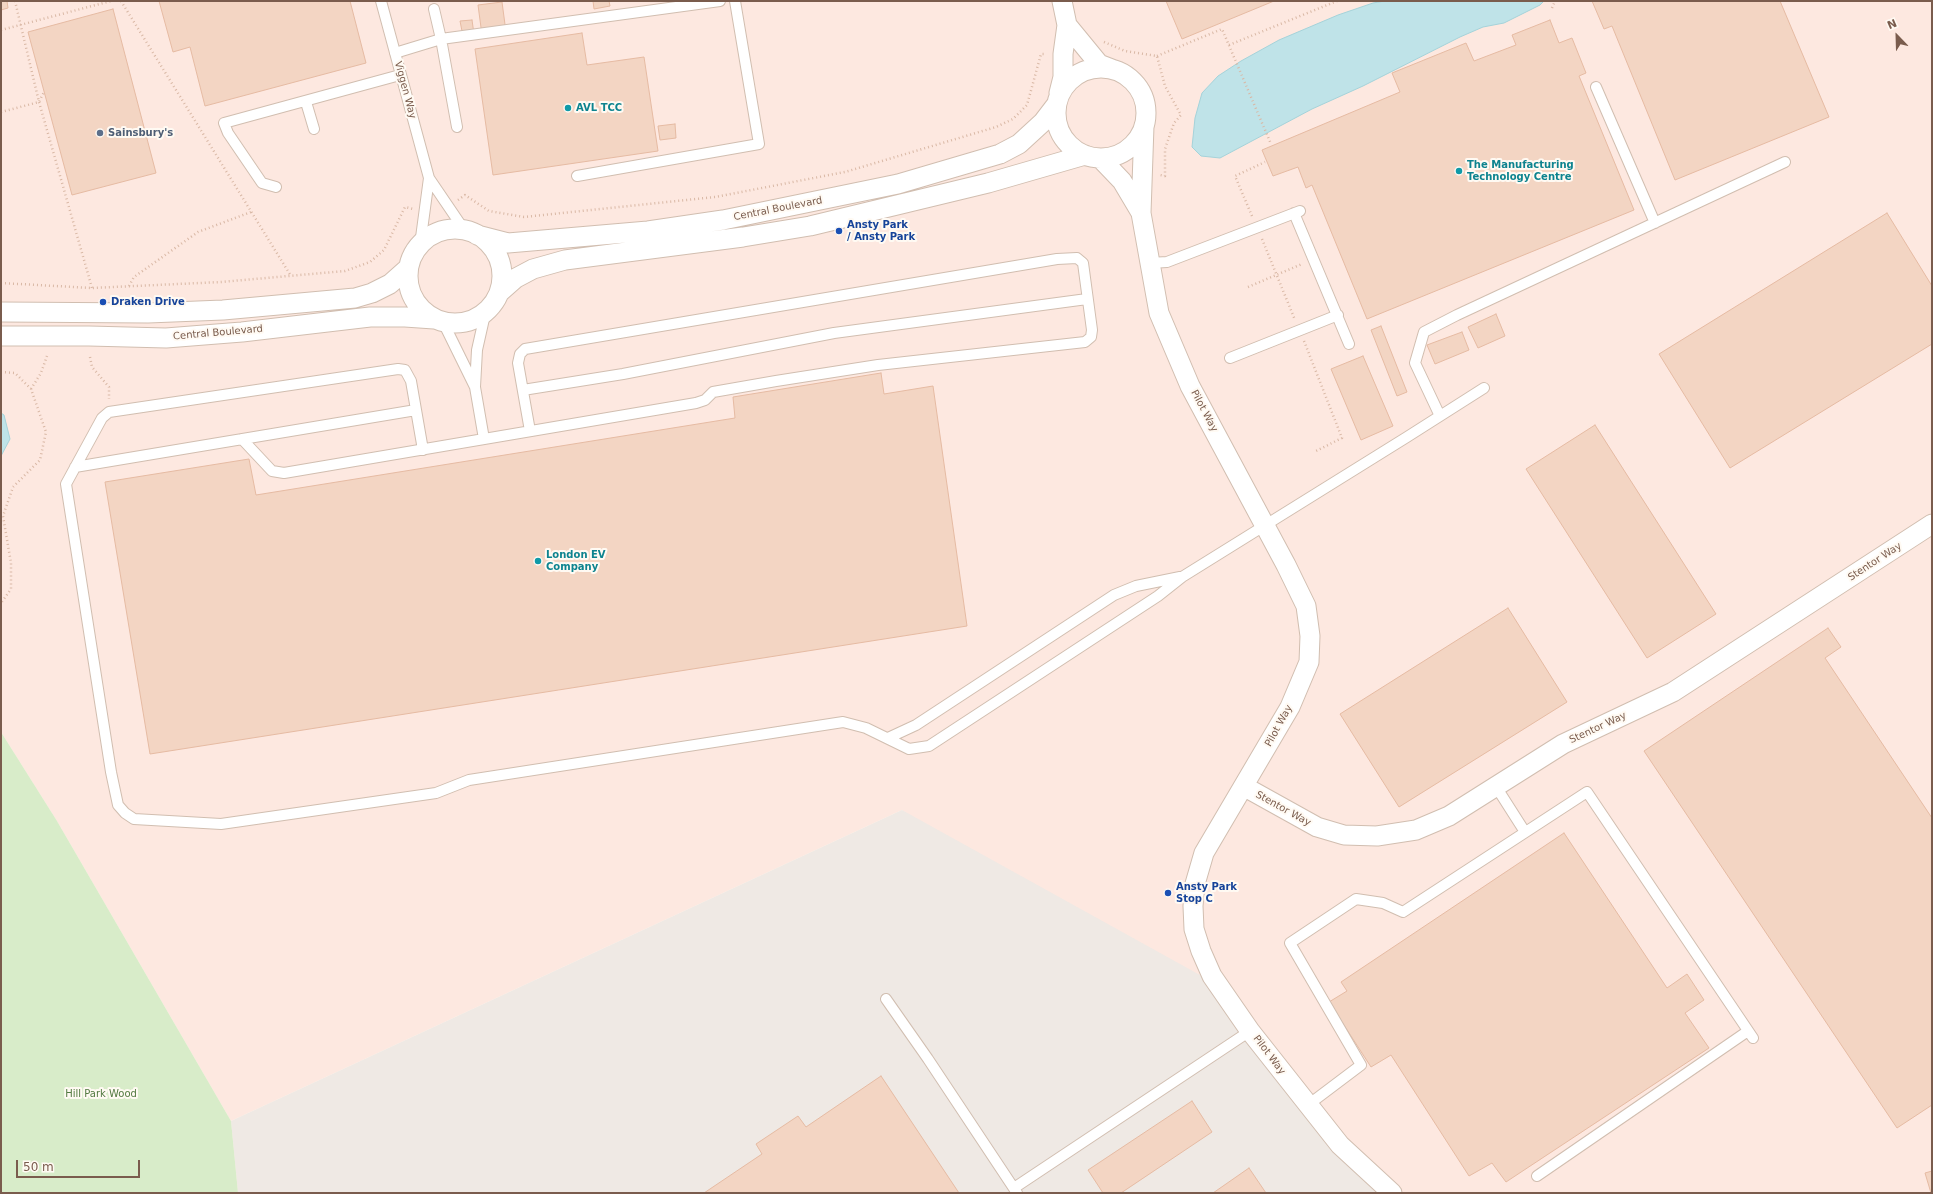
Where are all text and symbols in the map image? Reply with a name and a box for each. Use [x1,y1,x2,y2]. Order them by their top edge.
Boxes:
north arrow [1877,16,1917,56]
text: N [1885,17,1899,32]
street label: Viggen Way [392,60,418,120]
place label: AVL TCC [576,102,622,114]
marker: AVL TCC [563,103,573,113]
place label: Sainsbury's [108,127,173,139]
marker: Sainsbury's [95,128,105,138]
place label: The Manufacturing Technology Centre [1467,159,1574,182]
marker: The Manufacturing Technology Centre [1454,166,1464,176]
street label: Central Boulevard [733,195,823,223]
place label: Ansty Park / Ansty Park [847,219,915,242]
marker: Ansty Park / Ansty Park [834,226,844,236]
place label: Draken Drive [111,296,185,308]
marker: Draken Drive [98,297,108,307]
street label: Central Boulevard [173,323,263,343]
street label: Pilot Way [1188,388,1220,434]
street label: Stentor Way [1846,540,1904,584]
place label: London EV Company [546,549,606,572]
marker: London EV Company [533,556,543,566]
street label: Pilot Way [1263,703,1295,749]
street label: Stentor Way [1568,710,1628,746]
street label: Stentor Way [1253,789,1313,829]
place label: Ansty Park Stop C [1176,881,1237,904]
marker: Ansty Park Stop C [1163,888,1173,898]
street label: Pilot Way [1250,1033,1288,1077]
park label: Hill Park Wood [65,1088,137,1100]
scale bar [18,1152,142,1178]
text: 50 m [23,1160,54,1174]

